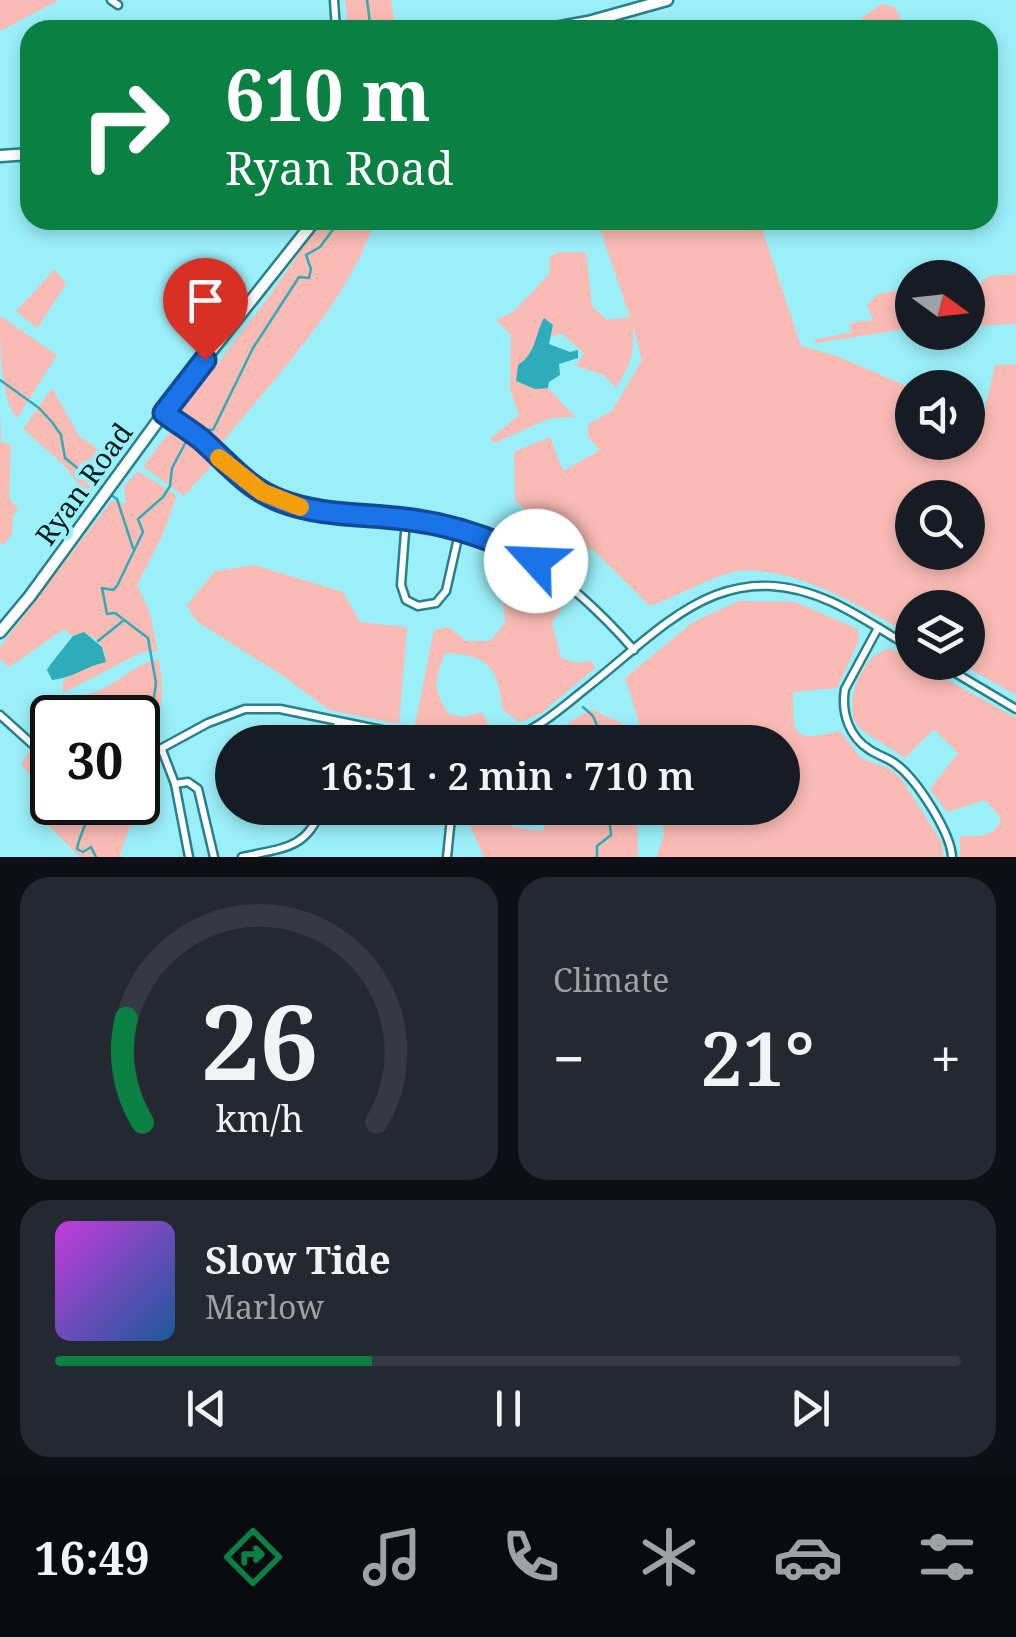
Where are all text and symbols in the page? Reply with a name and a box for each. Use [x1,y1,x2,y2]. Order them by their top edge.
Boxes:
text: 610 m [225,46,431,142]
icon: right [60,60,190,190]
text: Ryan Road [225,137,454,198]
pin [163,258,248,361]
north arrow [895,260,985,350]
map controls [895,260,985,680]
icon: arrive [178,273,233,328]
button: sound [895,370,985,460]
street label: Ryan Road [26,415,140,552]
button: search [895,480,985,570]
position arrow [484,509,588,613]
button: layers [895,590,985,680]
speed limit sign: 30 [30,695,160,825]
text: 16:51 · 2 min · 710 m [320,749,695,801]
text: Climate [553,958,669,1001]
text: 26 [200,969,318,1110]
text: 21° [700,1006,815,1108]
text: − [553,1020,585,1095]
text: + [930,1020,961,1095]
text: km/h [215,1094,303,1142]
text: Slow Tide [205,1233,391,1285]
text: Marlow [205,1285,324,1328]
icon: previous [179,1381,234,1436]
icon: pause [481,1381,536,1436]
icon: next [783,1381,838,1436]
icon: directions [218,1522,288,1592]
icon: music [357,1522,427,1592]
icon: phone [496,1522,566,1592]
icon: climate [634,1522,704,1592]
icon: car [773,1522,843,1592]
icon: filters [912,1522,982,1592]
text: 16:49 [34,1527,150,1588]

